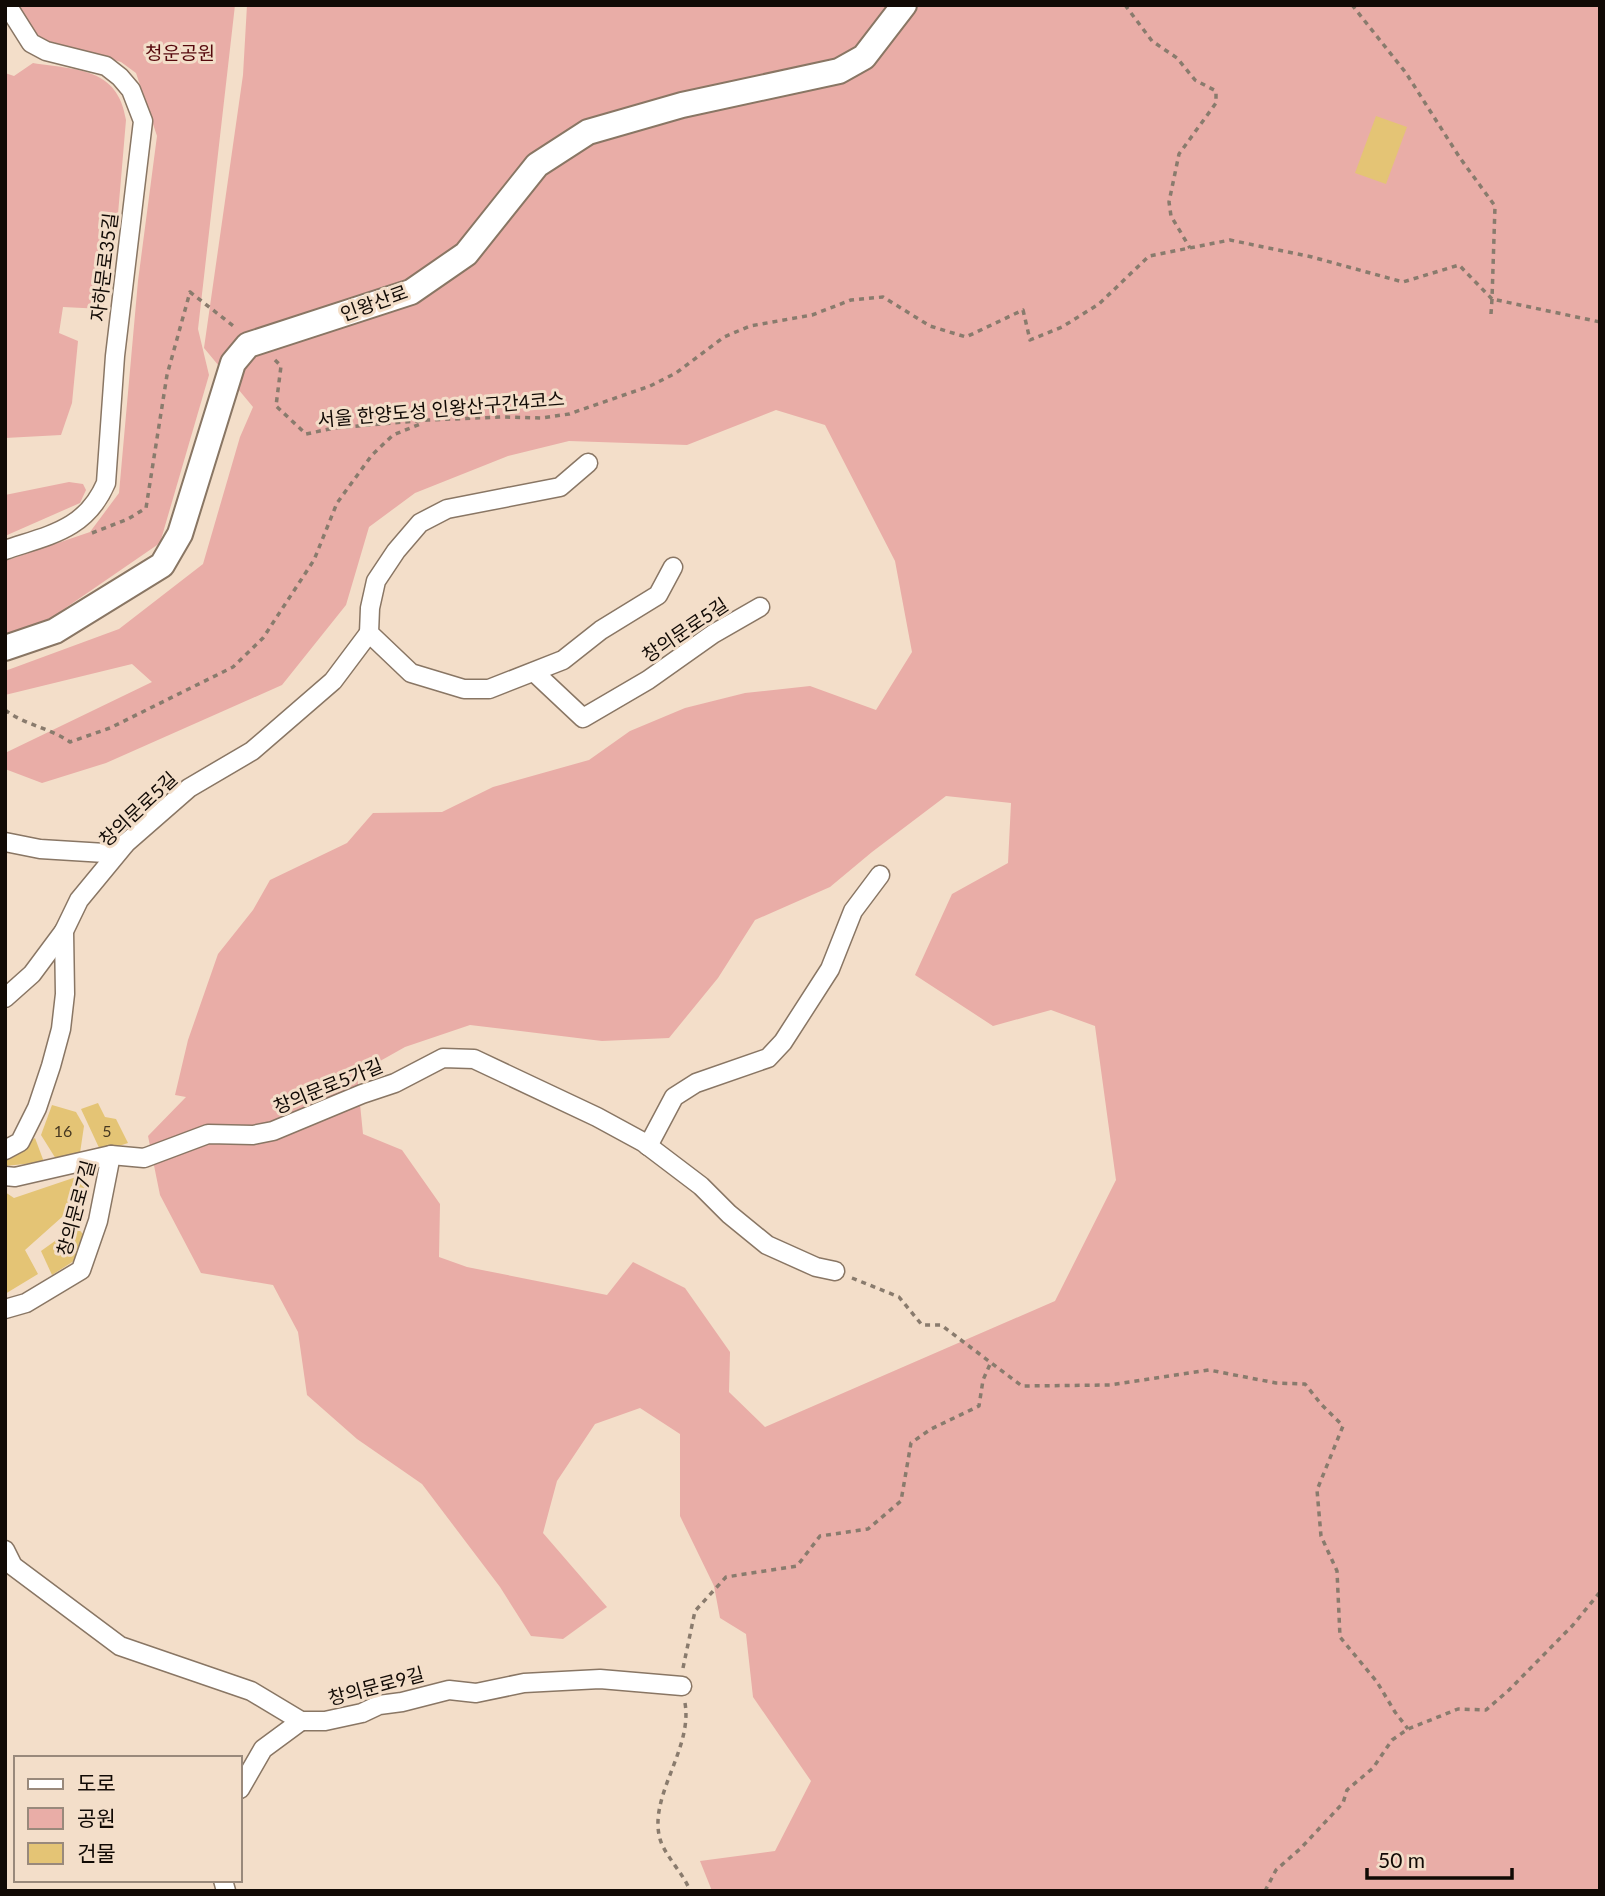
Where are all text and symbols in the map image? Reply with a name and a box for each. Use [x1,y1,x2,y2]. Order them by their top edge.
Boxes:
park label: 청운공원 [145,41,215,64]
street label: 자하문로35길 [85,211,122,323]
street label: 인왕산로 [337,280,411,325]
street label: 서울 한양도성 인왕산구간4코스 [316,386,565,431]
street label: 창의문로5길 [637,593,732,667]
street label: 창의문로5길 [94,767,181,851]
street label: 창의문로5가길 [270,1053,386,1118]
house number: 16 [54,1121,72,1140]
house number: 5 [102,1121,112,1140]
street label: 창의문로7길 [52,1157,99,1258]
street label: 창의문로9길 [325,1662,426,1709]
legend [14,1756,242,1882]
text: 도로 [77,1770,116,1795]
text: 공원 [77,1805,116,1830]
scale bar [1367,1836,1512,1880]
text: 건물 [77,1840,116,1865]
text: 50 m [1378,1847,1425,1872]

